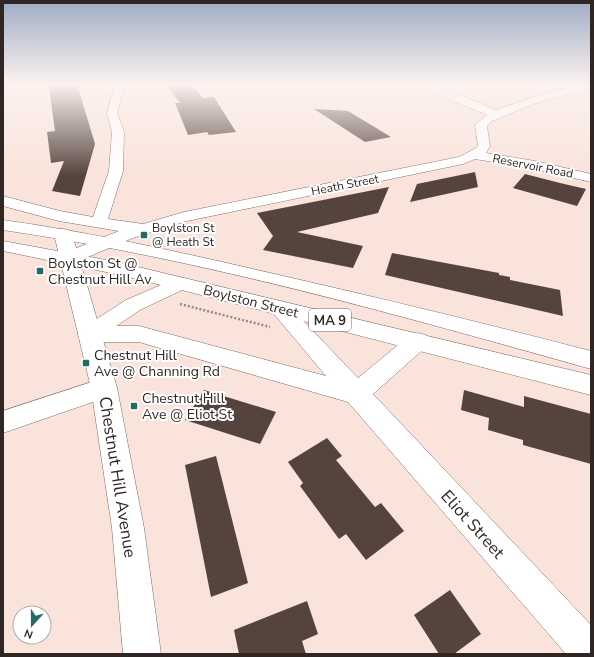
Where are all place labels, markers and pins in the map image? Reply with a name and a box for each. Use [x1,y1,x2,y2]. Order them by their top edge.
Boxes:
place label: Boylston St @ Heath St [152,220,215,250]
marker: Boylston St @ Heath St [139,230,149,240]
place label: Boylston St @ Chestnut Hill Av [48,254,152,289]
marker: Boylston St @ Chestnut Hill Av [35,266,45,276]
place label: Chestnut Hill Ave @ Channing Rd [94,346,220,381]
marker: Chestnut Hill Ave @ Channing Rd [81,358,91,368]
place label: Chestnut Hill Ave @ Eliot St [142,389,232,424]
marker: Chestnut Hill Ave @ Eliot St [129,401,139,411]

